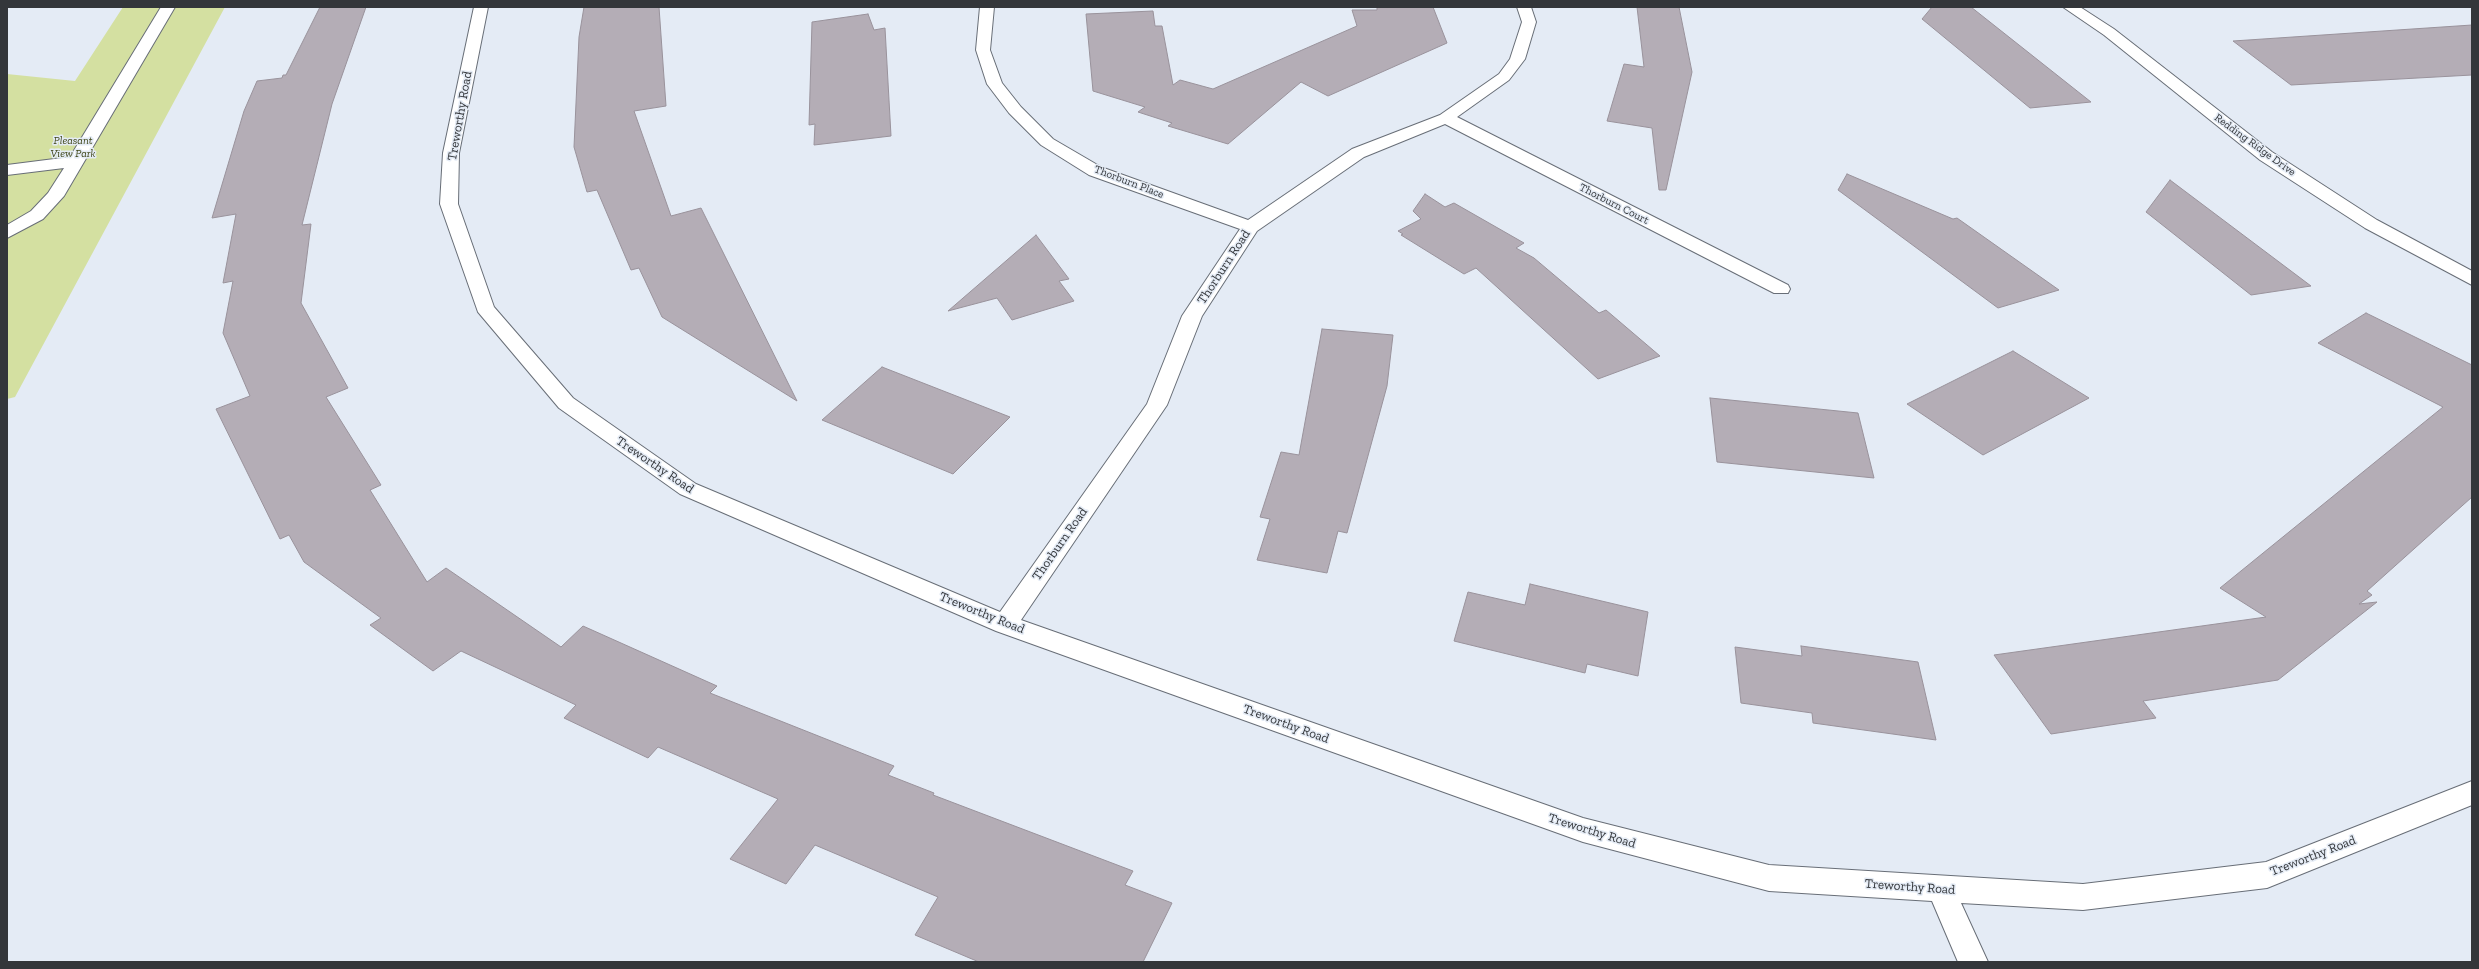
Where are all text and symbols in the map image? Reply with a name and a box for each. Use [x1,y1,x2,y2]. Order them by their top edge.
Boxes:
street label: Treworthy Road [444,70,476,162]
street label: Redding Ridge Drive [2212,111,2298,179]
park label: Pleasant View Park [51,134,95,160]
street label: Thorburn Place [1092,163,1166,201]
street label: Thorburn Court [1577,181,1651,227]
street label: Thorburn Road [1194,227,1254,307]
street label: Treworthy Road [613,433,697,497]
street label: Thorburn Road [1029,505,1091,583]
street label: Treworthy Road [937,589,1027,637]
street label: Treworthy Road [1241,701,1331,747]
street label: Treworthy Road [1546,810,1638,852]
street label: Treworthy Road [2268,832,2358,880]
street label: Treworthy Road [1864,876,1956,898]

